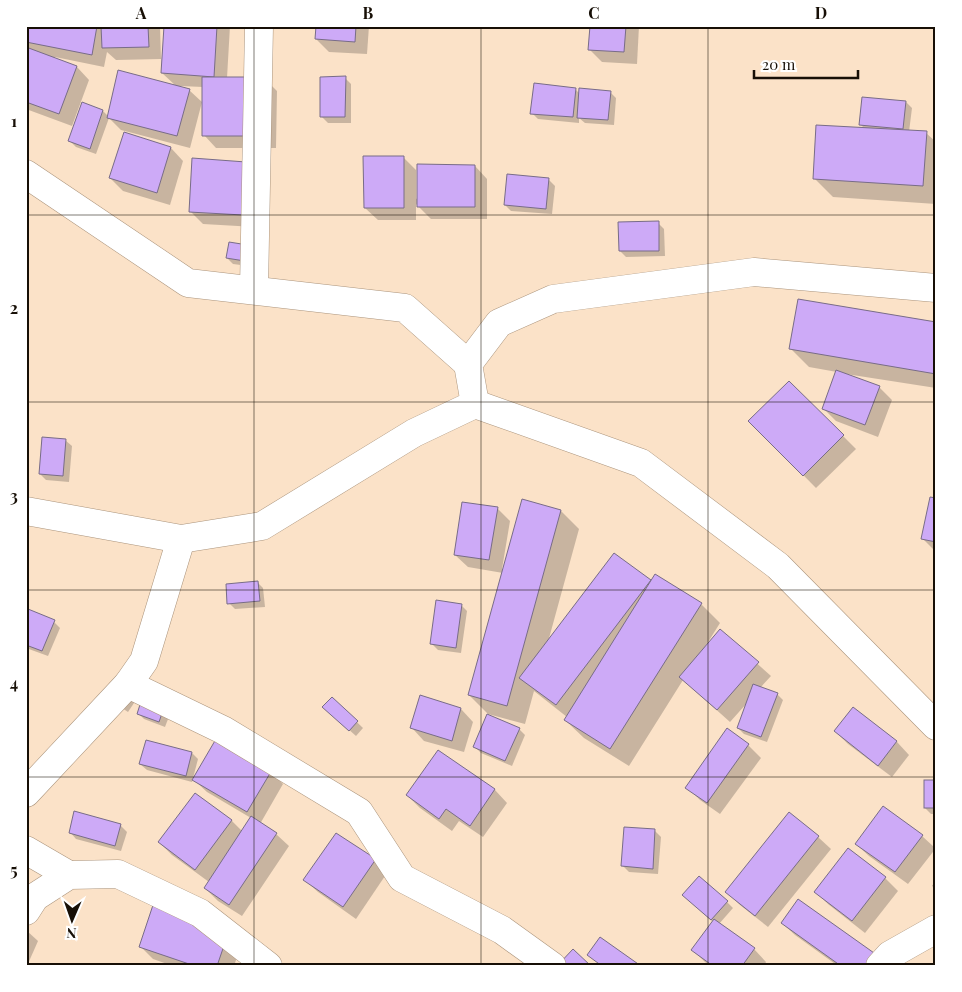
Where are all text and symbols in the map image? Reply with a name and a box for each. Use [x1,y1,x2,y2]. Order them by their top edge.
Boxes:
text: A [135,2,147,23]
text: B [363,2,374,23]
text: C [588,2,600,23]
text: D [815,2,827,23]
scale bar [754,48,858,80]
text: 20 m [762,54,796,74]
text: 1 [11,110,17,131]
text: 2 [10,297,18,318]
text: 3 [10,485,18,506]
text: 4 [10,672,18,693]
text: 5 [10,859,18,880]
north arrow [48,894,98,944]
text: N [66,924,77,943]

